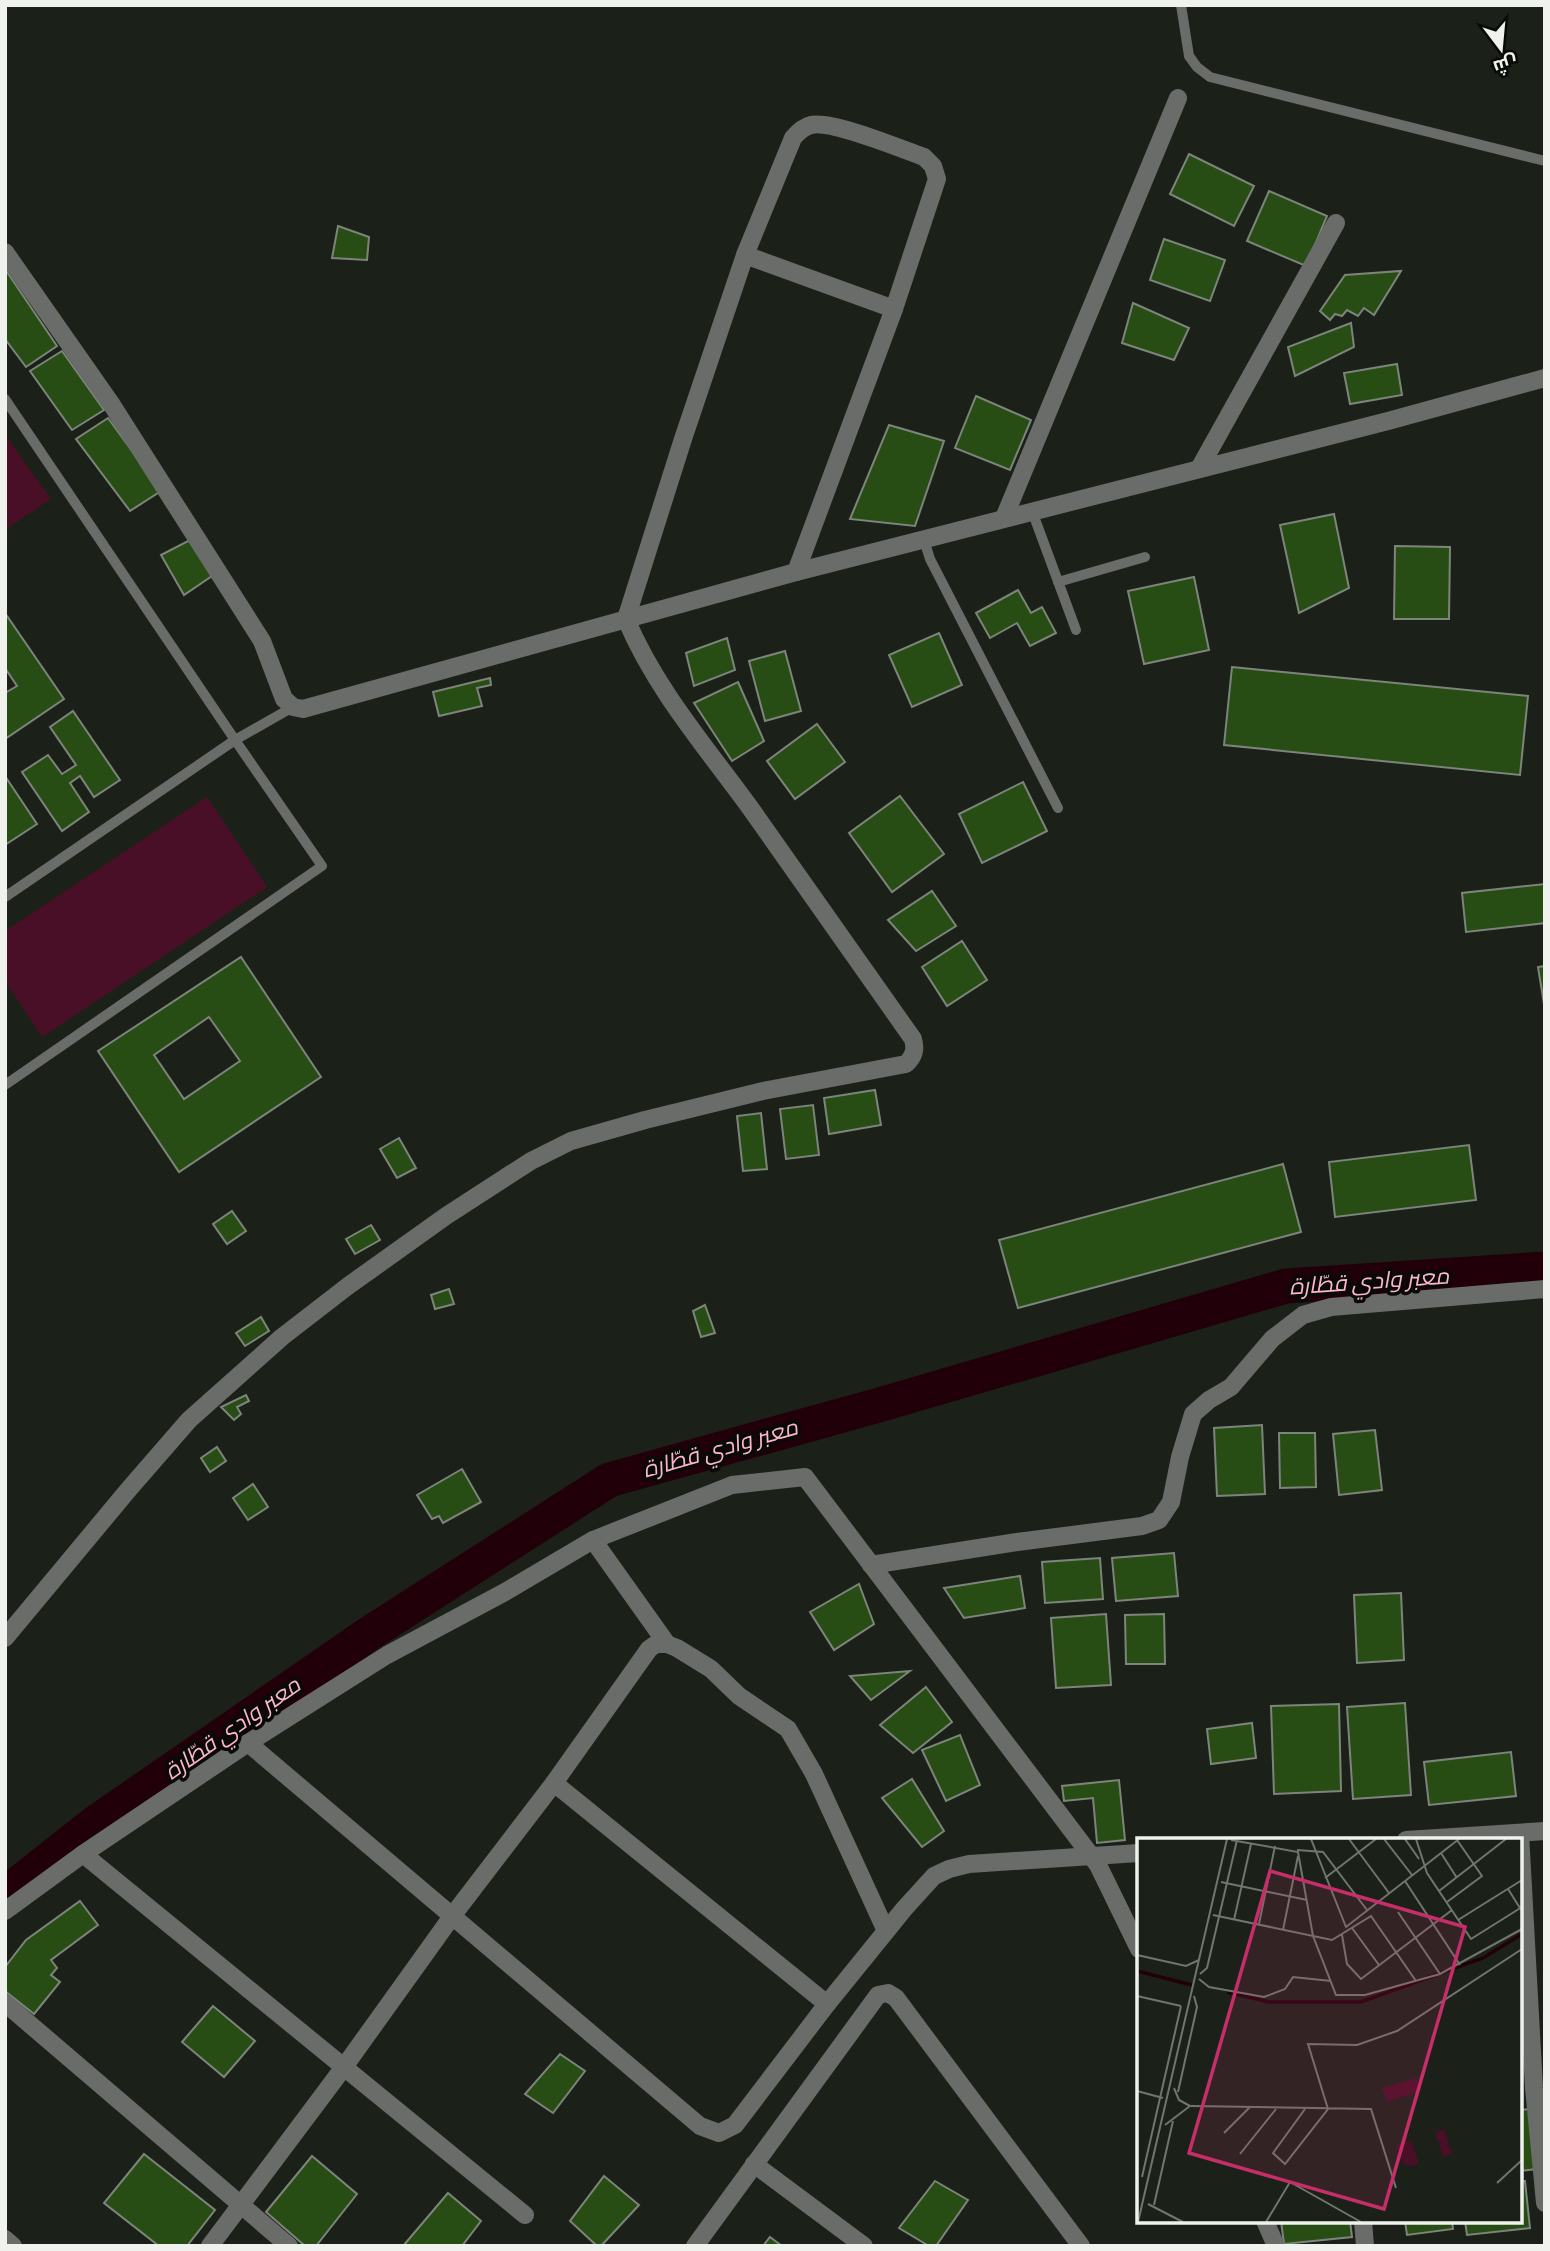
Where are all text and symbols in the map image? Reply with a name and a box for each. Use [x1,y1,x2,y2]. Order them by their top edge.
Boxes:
north arrow [1466,14,1536,84]
text: ش [1490,49,1521,81]
water label: معبر وادي قطّارة [1288,1258,1450,1305]
water label: معبر وادي قطّارة [638,1410,802,1487]
water label: معبر وادي قطّارة [157,1668,308,1789]
inset map [1137,1838,1522,2223]

